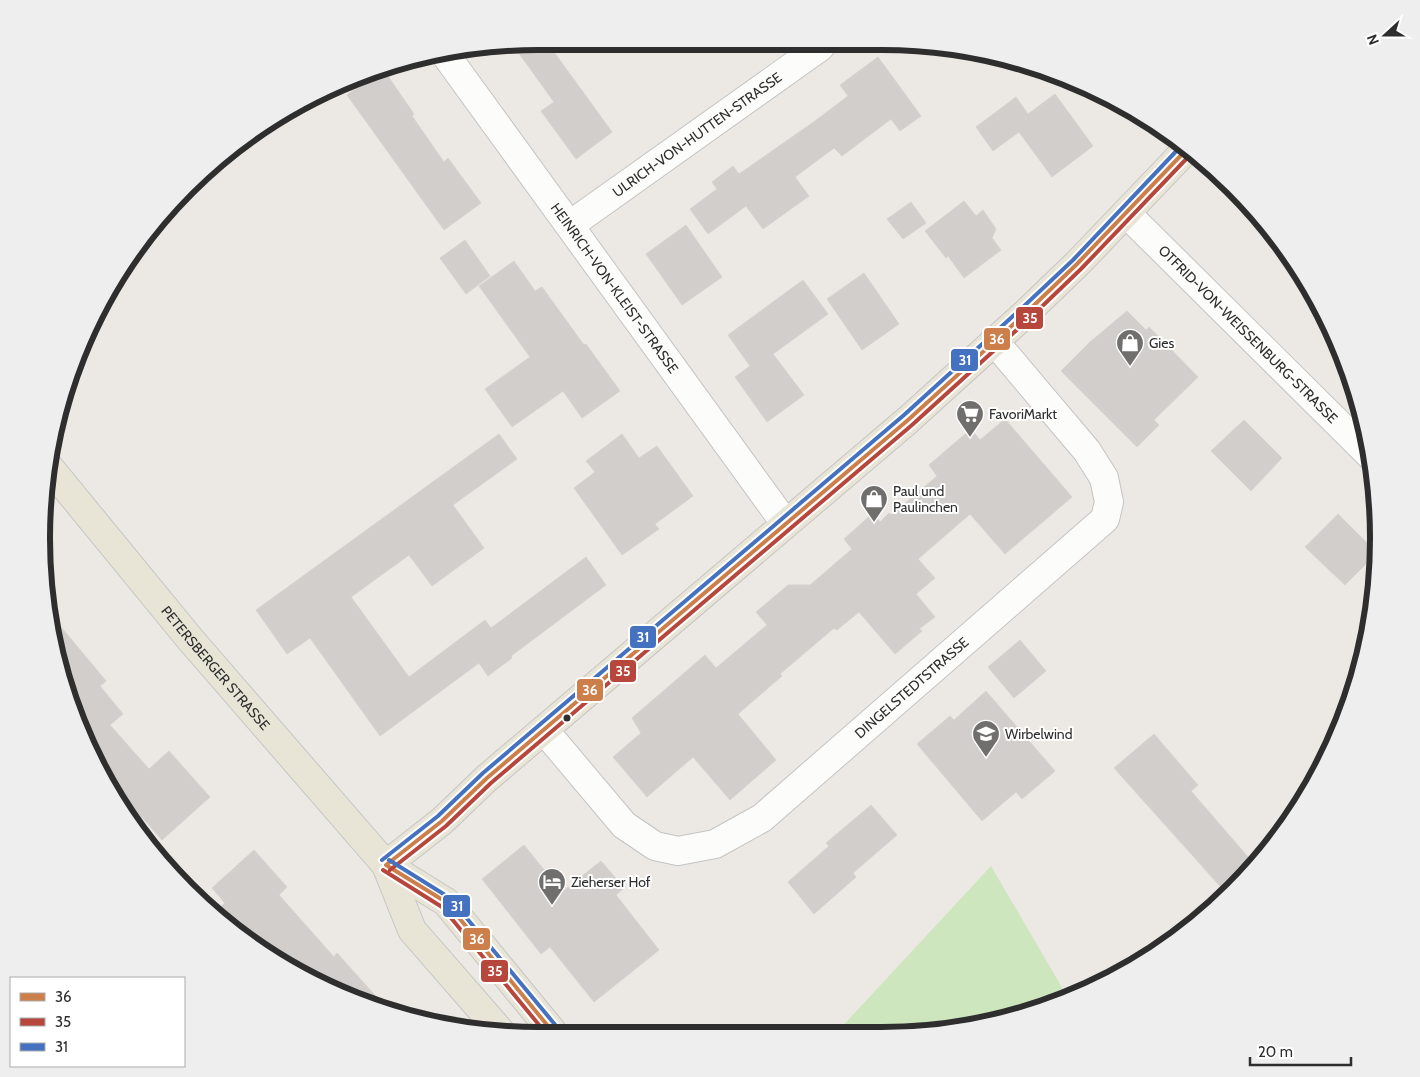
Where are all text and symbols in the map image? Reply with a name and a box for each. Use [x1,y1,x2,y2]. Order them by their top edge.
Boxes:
north arrow [1360,10,1410,60]
text: N [1363,32,1383,48]
street label: ULRICH-VON-HUTTEN-STRASSE [609,68,785,201]
street label: HEINRICH-VON-KLEIST-STRASSE [547,199,683,377]
street label: OTFRID-VON-WEISSENBURG-STRASSE [1155,241,1342,427]
line badge: 35 [1015,306,1044,330]
text: 35 [1022,309,1038,327]
line badge: 36 [983,327,1011,351]
shop icon: Gies [1115,328,1145,367]
text: 36 [989,330,1005,348]
place label: Gies [1149,334,1174,352]
line badge: 31 [950,348,979,372]
text: 31 [959,351,971,369]
supermarket icon: FavoriMarkt [955,399,985,438]
place label: FavoriMarkt [989,405,1057,423]
place label: Paul und Paulinchen [893,482,958,516]
shop icon: Paul und Paulinchen [859,484,889,523]
street label: PETERSBERGER STRASSE [157,602,274,734]
line badge: 31 [629,625,657,649]
text: 31 [637,628,649,646]
street label: DINGELSTEDTSTRASSE [851,633,972,742]
line badge: 35 [609,659,637,683]
text: 35 [615,662,631,680]
line badge: 36 [576,678,604,702]
text: 36 [582,681,598,699]
unlabelled marker [562,713,572,723]
school or university icon: Wirbelwind [971,719,1001,758]
place label: Wirbelwind [1005,725,1072,743]
hotel icon: Zieherser Hof [537,867,567,906]
place label: Zieherser Hof [571,873,651,891]
line badge: 31 [442,894,471,918]
text: 31 [451,897,463,915]
line badge: 36 [462,927,491,951]
text: 36 [469,930,485,948]
line badge: 35 [480,959,509,983]
text: 35 [487,962,503,980]
legend [10,977,185,1067]
text: 36 [55,988,72,1006]
text: 35 [55,1013,71,1031]
scale bar [1250,1034,1351,1066]
text: 31 [55,1038,68,1056]
text: 20 m [1258,1043,1293,1061]

